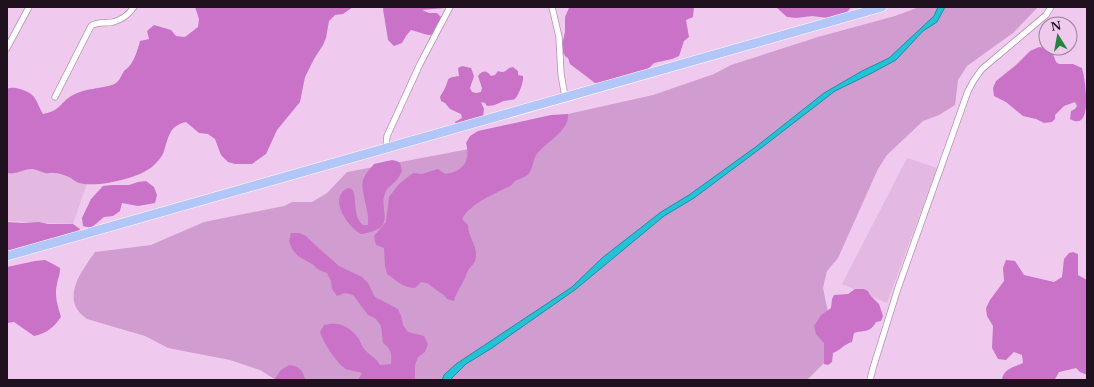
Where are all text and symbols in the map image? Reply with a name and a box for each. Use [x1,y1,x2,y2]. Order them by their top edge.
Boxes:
north arrow [1038,16,1078,56]
text: N [1050,18,1063,34]

